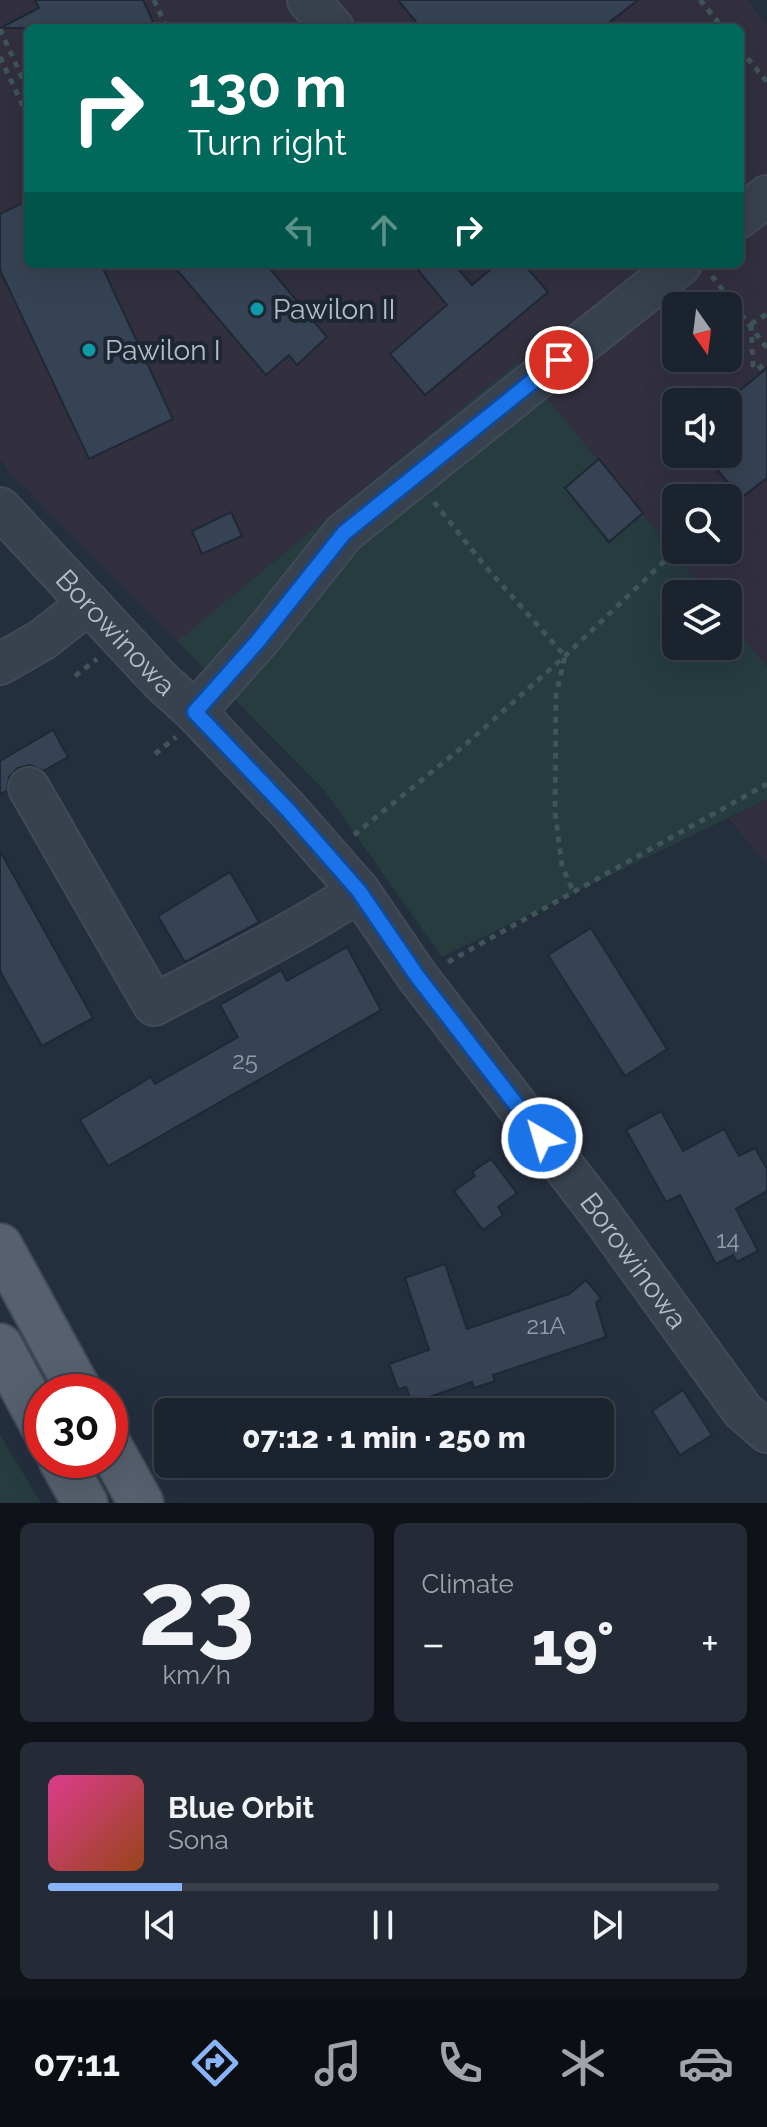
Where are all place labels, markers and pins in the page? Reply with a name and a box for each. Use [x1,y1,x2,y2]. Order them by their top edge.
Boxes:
place label: Pawilon II [273,293,396,326]
marker: Pawilon II [248,300,266,318]
pin [525,326,593,394]
place label: Pawilon I [105,334,221,367]
marker: Pawilon I [80,341,98,359]

